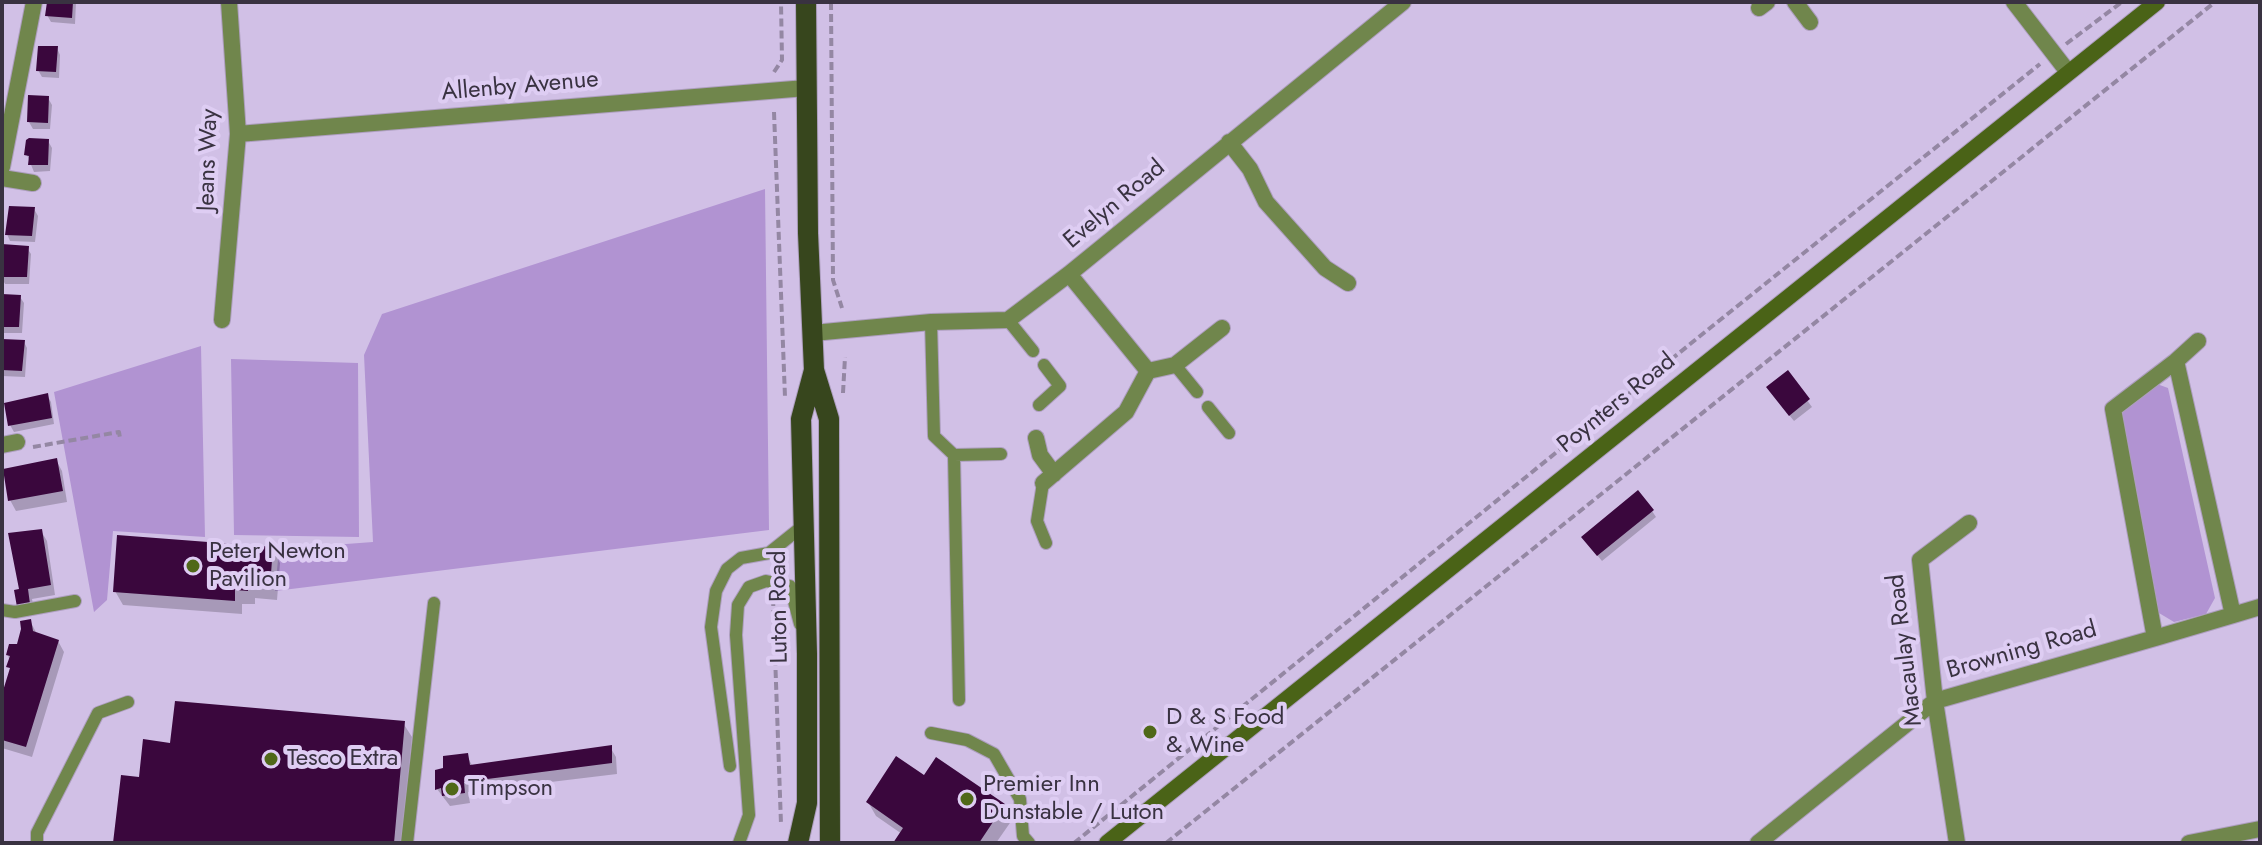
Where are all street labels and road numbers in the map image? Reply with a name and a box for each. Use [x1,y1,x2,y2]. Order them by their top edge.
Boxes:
street label: Allenby Avenue [440,66,600,108]
street label: Jeans Way [193,108,225,212]
street label: Evelyn Road [1058,154,1172,256]
street label: Poynters Road [1552,348,1682,460]
street label: Luton Road [765,550,795,664]
street label: Macaulay Road [1882,572,1930,728]
street label: Browning Road [1944,616,2100,686]

